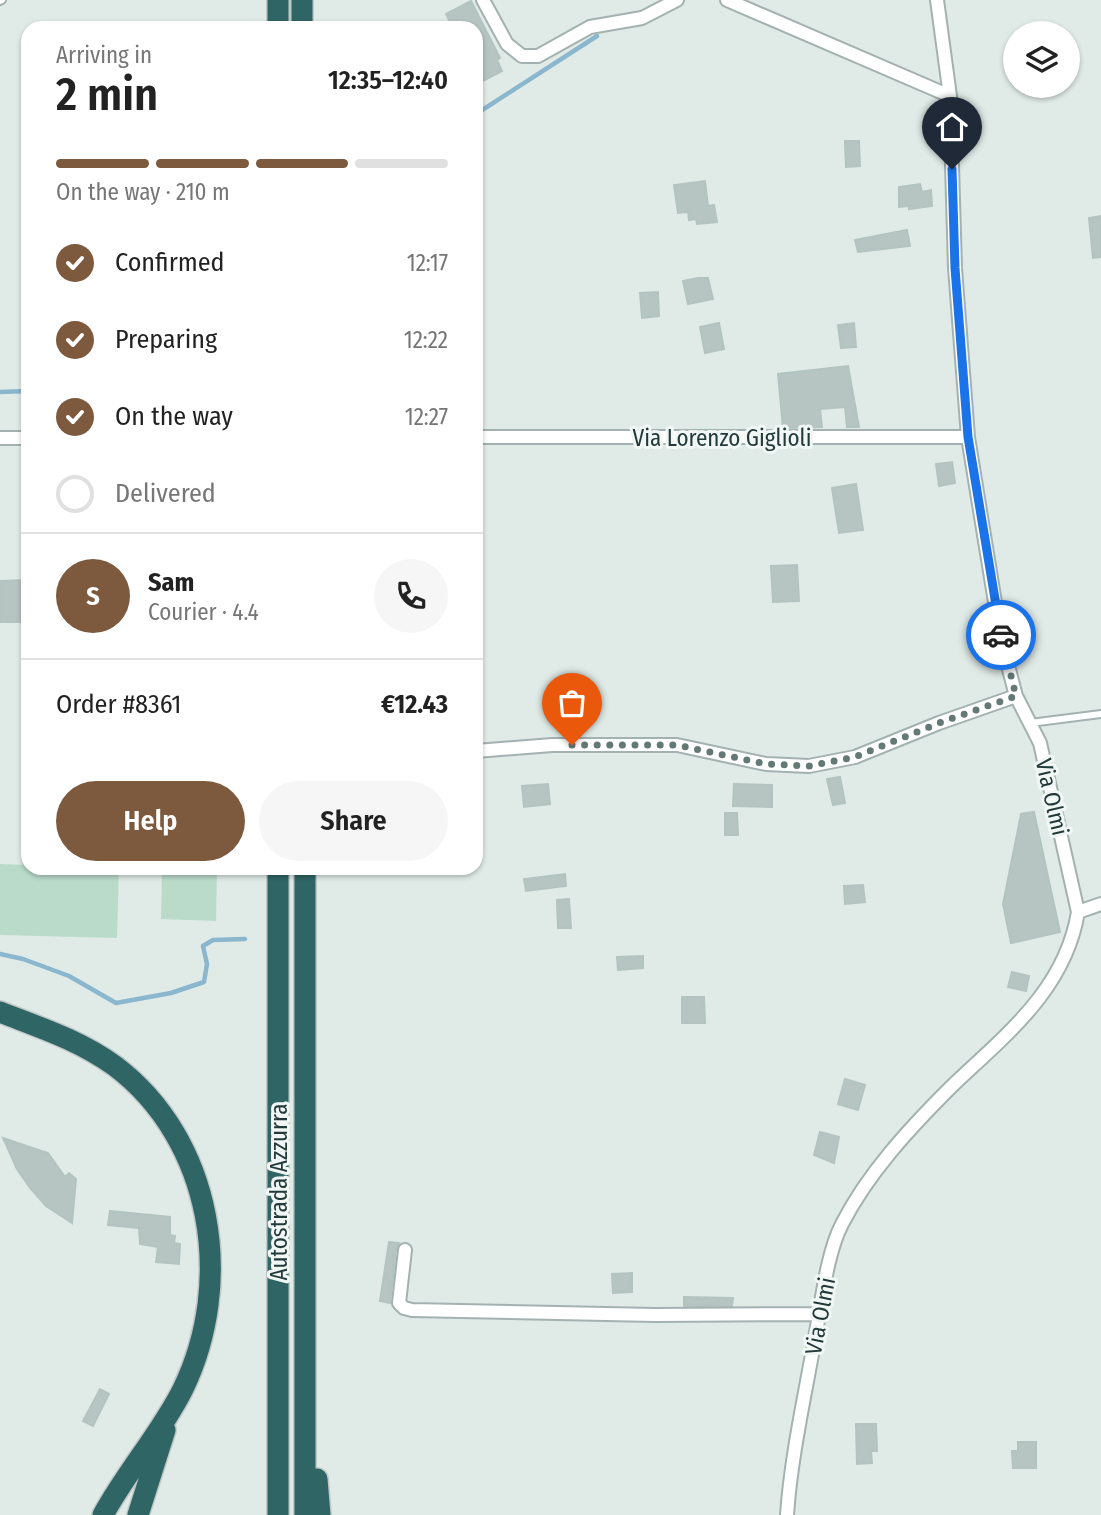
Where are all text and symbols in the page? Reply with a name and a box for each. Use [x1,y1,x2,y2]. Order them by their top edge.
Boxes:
map controls [1003,21,1080,98]
button: layers [1003,21,1080,98]
text: Arriving in [56,41,152,69]
text: 12:35–12:40 [328,65,448,96]
text: 2 min [56,67,158,122]
pin [922,97,982,169]
icon: home [933,108,971,146]
text: On the way · 210 m [56,178,230,206]
icon: check [56,244,94,282]
text: Confirmed [115,247,225,278]
text: 12:17 [407,249,448,277]
icon: check [56,321,94,359]
text: Preparing [115,324,217,355]
text: 12:22 [404,326,448,354]
icon: check [56,398,94,436]
text: On the way [115,401,233,432]
text: 12:27 [405,403,448,431]
street label: Via Lorenzo Giglioli [633,424,811,452]
text: Delivered [115,478,216,509]
button: phone [374,559,448,633]
text: Sam [148,567,194,598]
text: S [86,581,100,612]
text: Courier · 4.4 [148,598,259,626]
courier [966,600,1036,670]
icon: car [982,616,1020,654]
pin [542,673,602,745]
icon: bag [553,684,591,722]
text: Order #8361 [56,689,182,720]
text: €12.43 [381,689,448,720]
street label: Via Olmi [1030,756,1074,838]
button: Help [56,781,245,861]
button: Share [259,781,448,861]
street label: Autostrada Azzurra [265,1103,293,1281]
street label: Via Olmi [799,1275,841,1357]

